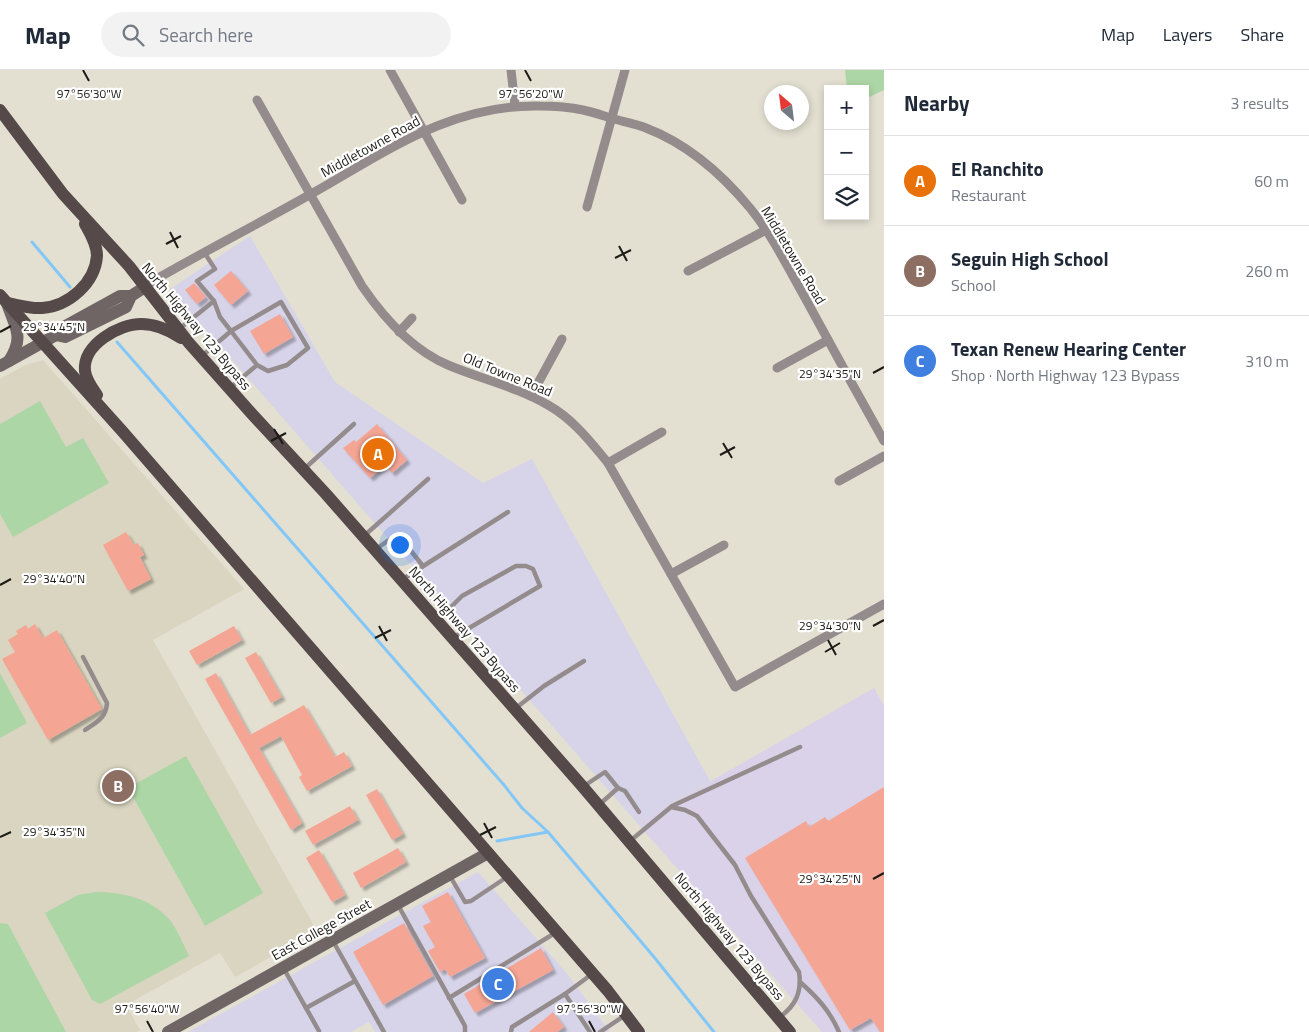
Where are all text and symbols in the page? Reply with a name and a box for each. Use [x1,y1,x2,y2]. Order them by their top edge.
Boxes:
search box [101,12,451,57]
text: Map [25,17,71,53]
text: Search here [159,20,253,49]
icon: search [119,21,147,49]
text: Map [1101,21,1135,48]
text: Layers [1163,21,1212,48]
text: Share [1240,21,1284,48]
text: 97°56'30"W [57,84,122,103]
text: 97°56'20"W [499,84,564,103]
north arrow [764,85,809,130]
map controls [824,85,869,220]
button: + [824,85,869,130]
text: Nearby [904,87,969,119]
text: 3 results [1230,91,1289,115]
street label: Middletowne Road [316,110,424,182]
button: − [824,130,869,175]
text: El Ranchito [951,154,1044,183]
text: A [915,169,925,193]
text: 60 m [1254,169,1289,193]
button: layers [824,175,869,220]
text: Restaurant [951,183,1026,207]
street label: Middletowne Road [756,202,832,308]
text: Seguin High School [951,244,1109,273]
street label: North Highway 123 Bypass [137,258,257,394]
text: B [915,259,925,283]
text: 260 m [1245,259,1289,283]
text: School [951,273,996,297]
text: 29°34'45"N [23,317,85,336]
text: Texan Renew Hearing Center [951,334,1186,363]
street label: Old Towne Road [460,346,556,402]
text: C [916,349,924,373]
text: 310 m [1245,349,1289,373]
text: Shop · North Highway 123 Bypass [951,363,1180,387]
text: 29°34'35"N [799,364,861,383]
pin: A [362,435,394,473]
your location [387,532,413,558]
street label: North Highway 123 Bypass [404,561,526,697]
text: 29°34'40"N [23,569,85,588]
text: 29°34'30"N [799,616,861,635]
pin: B [102,767,134,805]
text: 29°34'35"N [23,822,85,841]
street label: North Highway 123 Bypass [670,868,790,1004]
text: 29°34'25"N [799,869,861,888]
street label: East College Street [267,893,375,965]
pin: C [482,965,514,1003]
text: 97°56'40"W [115,999,180,1018]
text: 97°56'30"W [557,999,622,1018]

